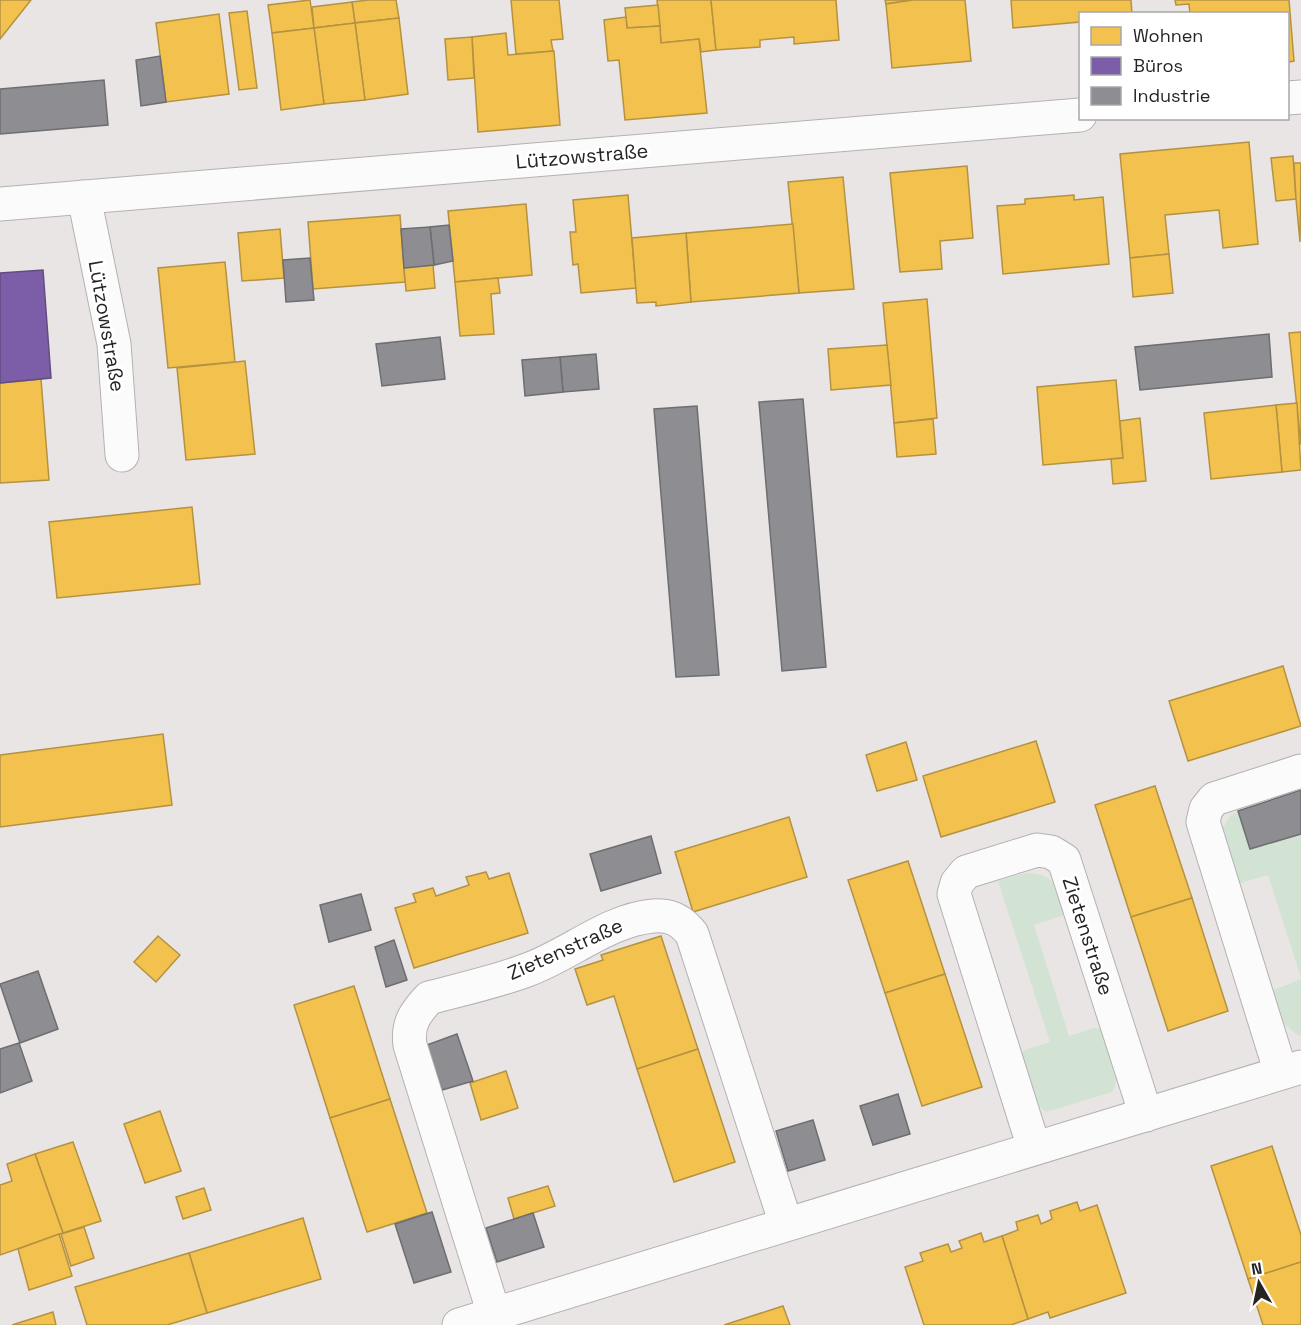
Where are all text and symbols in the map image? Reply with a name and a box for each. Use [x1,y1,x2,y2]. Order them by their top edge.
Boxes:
legend [1079,12,1289,120]
text: Wohnen [1133,24,1203,47]
text: Büros [1133,54,1183,77]
text: Industrie [1133,84,1210,107]
street label: Lützowstraße [515,137,649,175]
street label: Lützowstraße [83,258,131,394]
street label: Zietenstraße [1057,873,1119,999]
street label: Zietenstraße [503,912,627,986]
north arrow [1229,1253,1289,1313]
text: N [1250,1257,1264,1280]

